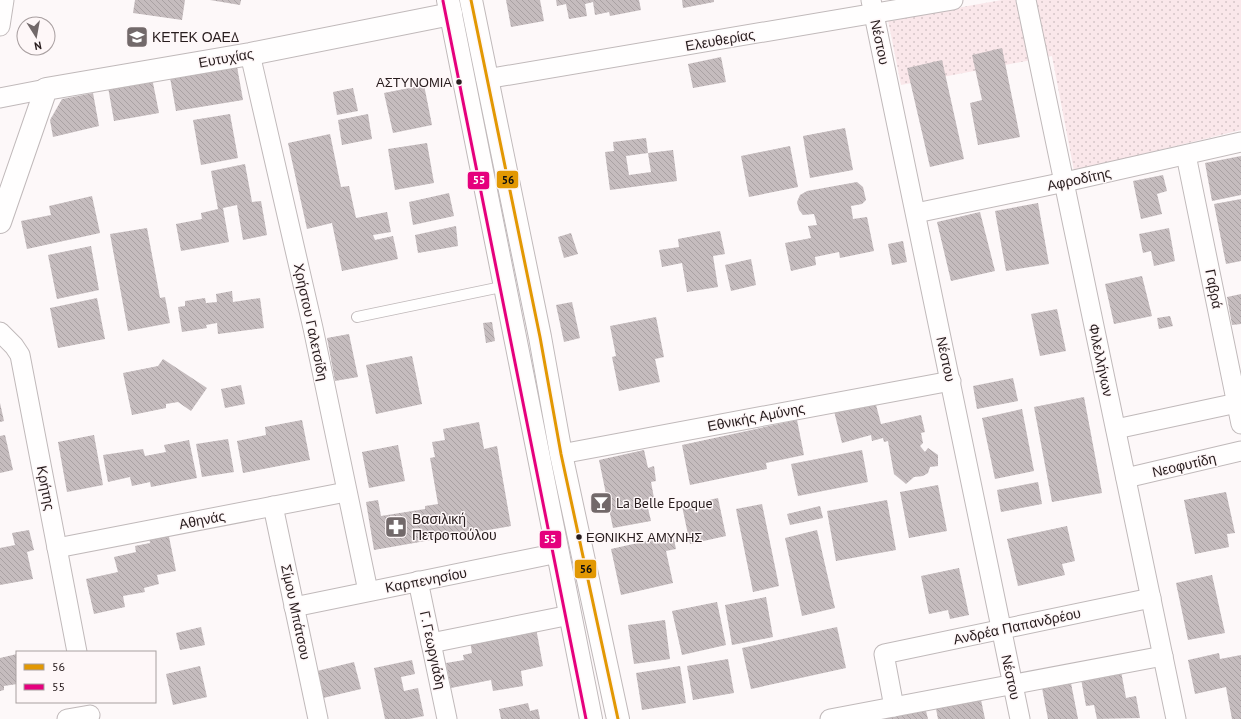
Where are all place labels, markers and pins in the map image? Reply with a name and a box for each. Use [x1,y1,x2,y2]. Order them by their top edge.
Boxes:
school or university icon: ΚΕΤΕΚ ΟΑΕΔ [124,24,150,50]
place label: ΚΕΤΕΚ ΟΑΕΔ [152,28,239,46]
place label: ΑΣΤΥΝΟΜΙΑ [376,74,452,91]
marker: ΑΣΤΥΝΟΜΙΑ [454,77,464,87]
bar icon: La Belle Epoque [588,490,614,516]
place label: La Belle Epoque [616,494,713,512]
place label: Βασιλική Πετροπούλου [412,510,497,544]
pharmacy icon: Βασιλική Πετροπούλου [383,514,409,540]
place label: ΕΘΝΙΚΗΣ ΑΜΥΝΗΣ [586,529,702,546]
marker: ΕΘΝΙΚΗΣ ΑΜΥΝΗΣ [574,532,584,542]

